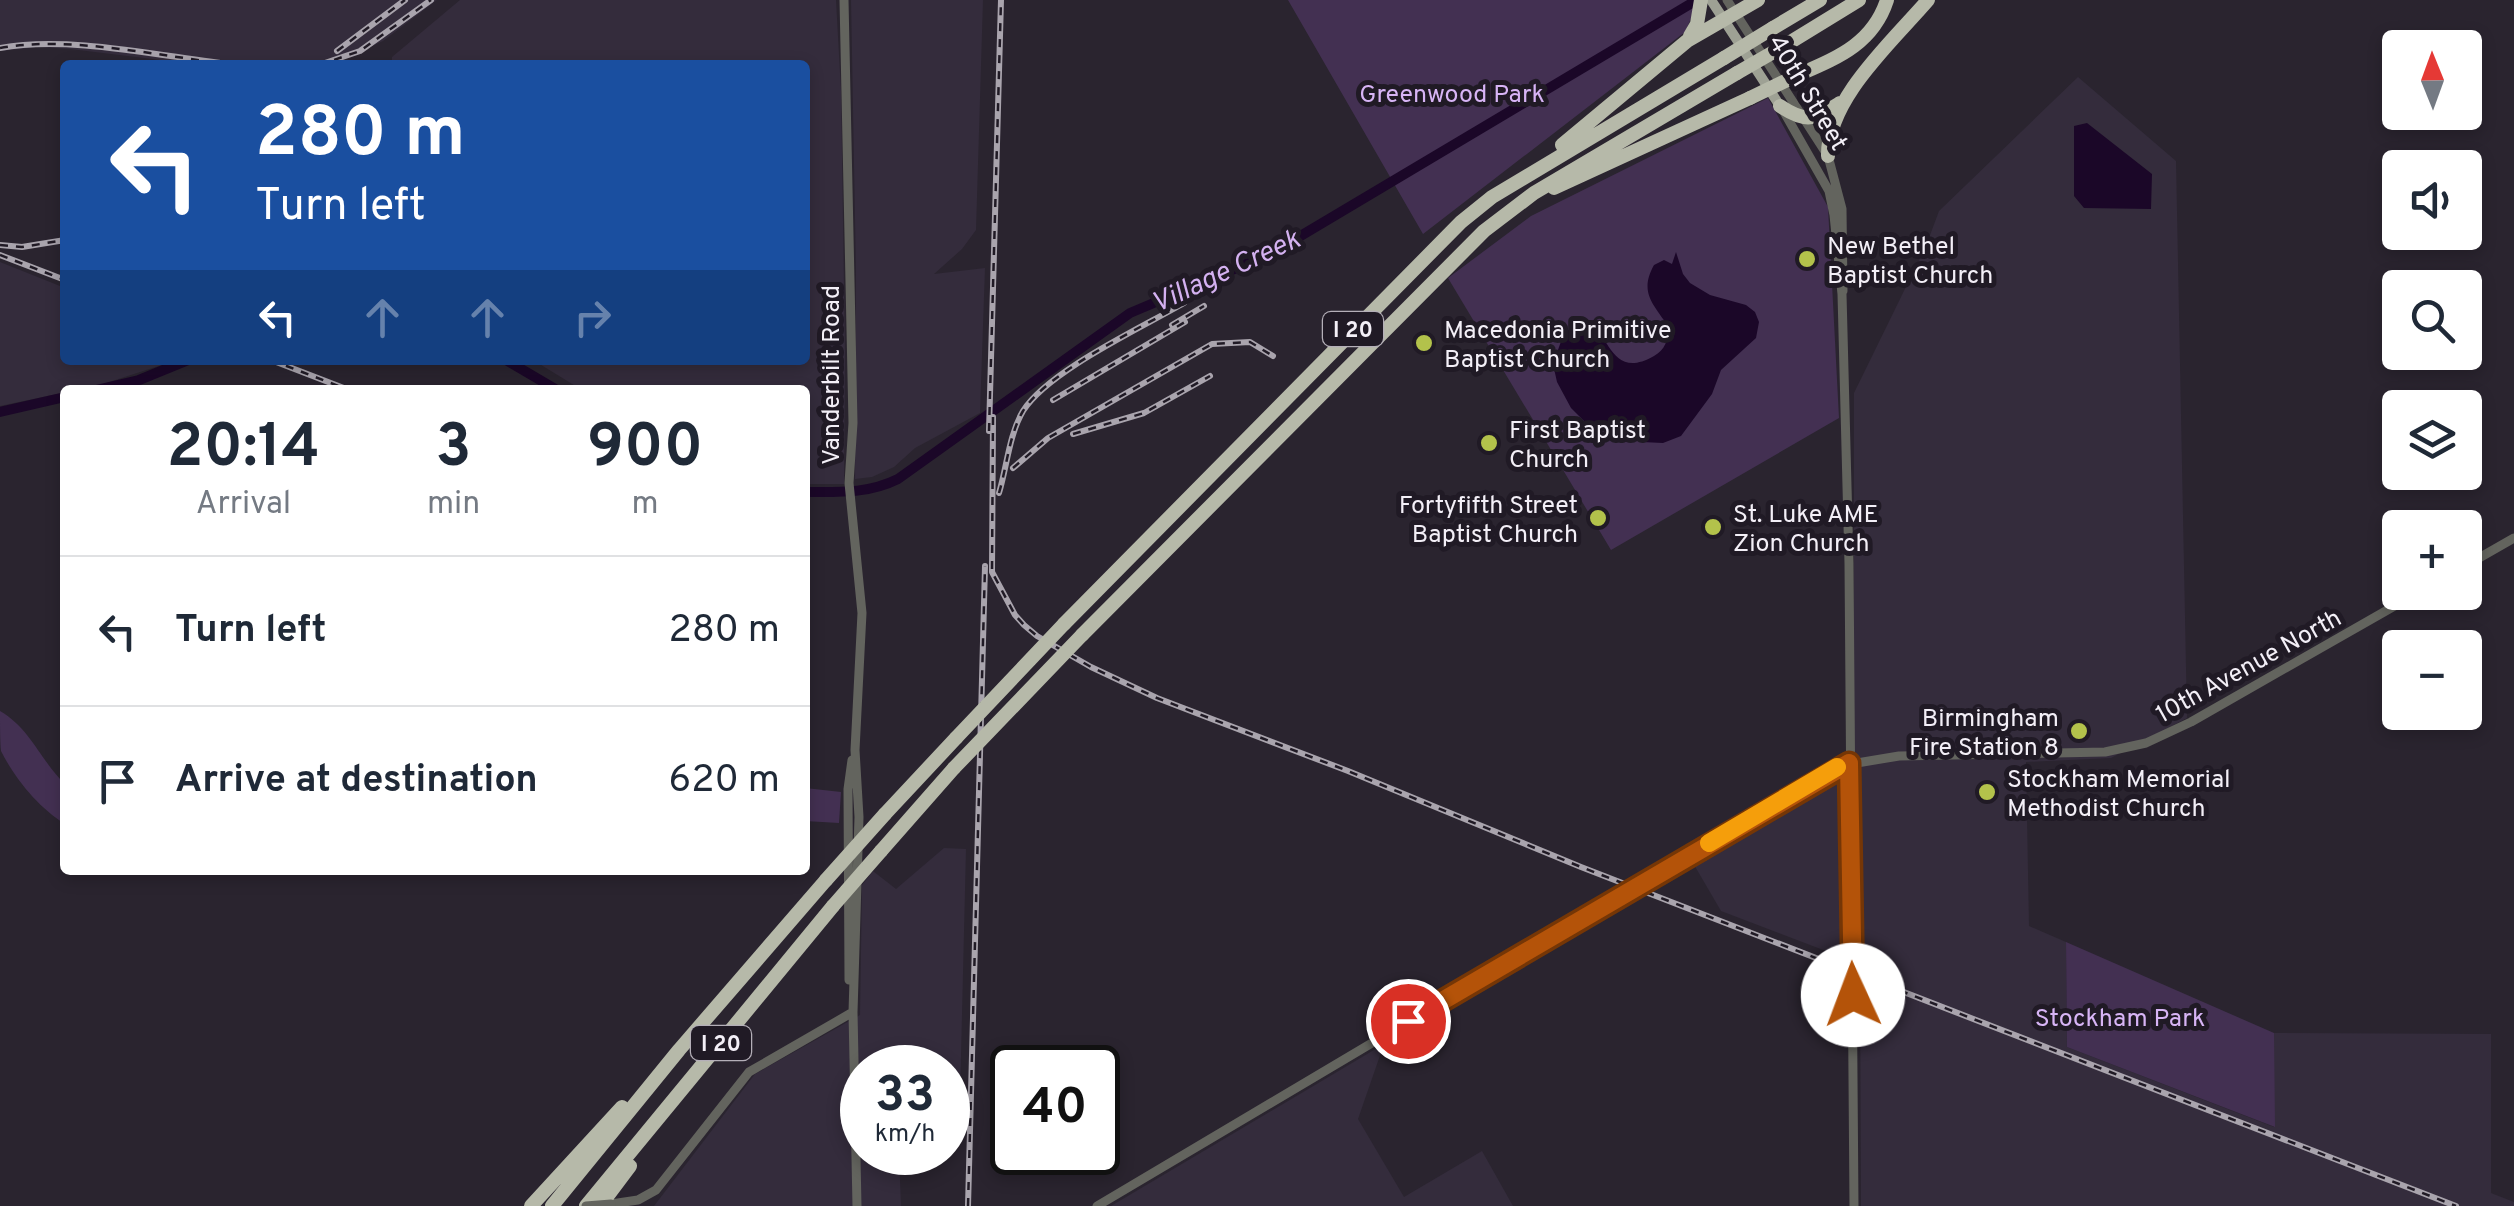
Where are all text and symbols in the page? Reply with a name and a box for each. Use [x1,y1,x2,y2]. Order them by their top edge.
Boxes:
street label: 40th Street [1759,30,1853,157]
north arrow [2382,30,2482,130]
map controls [2382,30,2482,730]
park label: Greenwood Park [1359,80,1545,112]
text: 280 m [255,92,466,181]
icon: left [90,100,220,230]
button: sound [2382,150,2482,250]
text: Turn left [255,179,426,236]
water label: Village Creek [1146,222,1307,323]
place label: New Bethel Baptist Church [1827,232,1993,293]
marker: New Bethel Baptist Church [1796,248,1818,270]
button: search [2382,270,2482,370]
street label: Vanderbilt Road [817,285,849,465]
icon: left [250,290,305,345]
icon: ahead [355,290,410,345]
icon: ahead [460,290,515,345]
icon: right [565,290,620,345]
road number: I 20 [1323,312,1383,346]
place label: Macedonia Primitive Baptist Church [1444,316,1671,377]
marker: Macedonia Primitive Baptist Church [1413,332,1435,354]
button: layers [2382,390,2482,490]
text: 20:14 [167,412,320,488]
text: 3 [436,412,472,488]
text: 900 [587,412,703,488]
place label: First Baptist Church [1509,416,1646,477]
marker: First Baptist Church [1478,432,1500,454]
text: Arrival [196,485,291,525]
text: min [427,485,480,525]
text: m [632,485,659,525]
place label: Fortyfifth Street Baptist Church [1399,491,1578,552]
place label: St. Luke AME Zion Church [1733,500,1879,561]
marker: Fortyfifth Street Baptist Church [1587,507,1609,529]
button: + [2382,510,2482,610]
marker: St. Luke AME Zion Church [1702,516,1724,538]
street label: 10th Avenue North [2151,603,2348,732]
icon: left [90,604,145,659]
text: Turn left [175,607,327,656]
text: 280 m [668,607,780,656]
button: − [2382,630,2482,730]
place label: Birmingham Fire Station 8 [1909,704,2059,765]
marker: Birmingham Fire Station 8 [2068,720,2090,742]
icon: arrive [90,754,145,809]
text: Arrive at destination [175,757,538,806]
text: 620 m [669,757,780,806]
place label: Stockham Memorial Methodist Church [2007,765,2231,826]
marker: Stockham Memorial Methodist Church [1976,781,1998,803]
position arrow [1801,943,1905,1047]
pin [1366,979,1451,1064]
icon: arrive [1381,994,1436,1049]
park label: Stockham Park [2035,1004,2205,1036]
road number: I 20 [691,1026,751,1060]
speed limit sign: 40 [990,1045,1120,1175]
text: 33 [875,1066,935,1129]
text: km/h [875,1119,935,1151]

